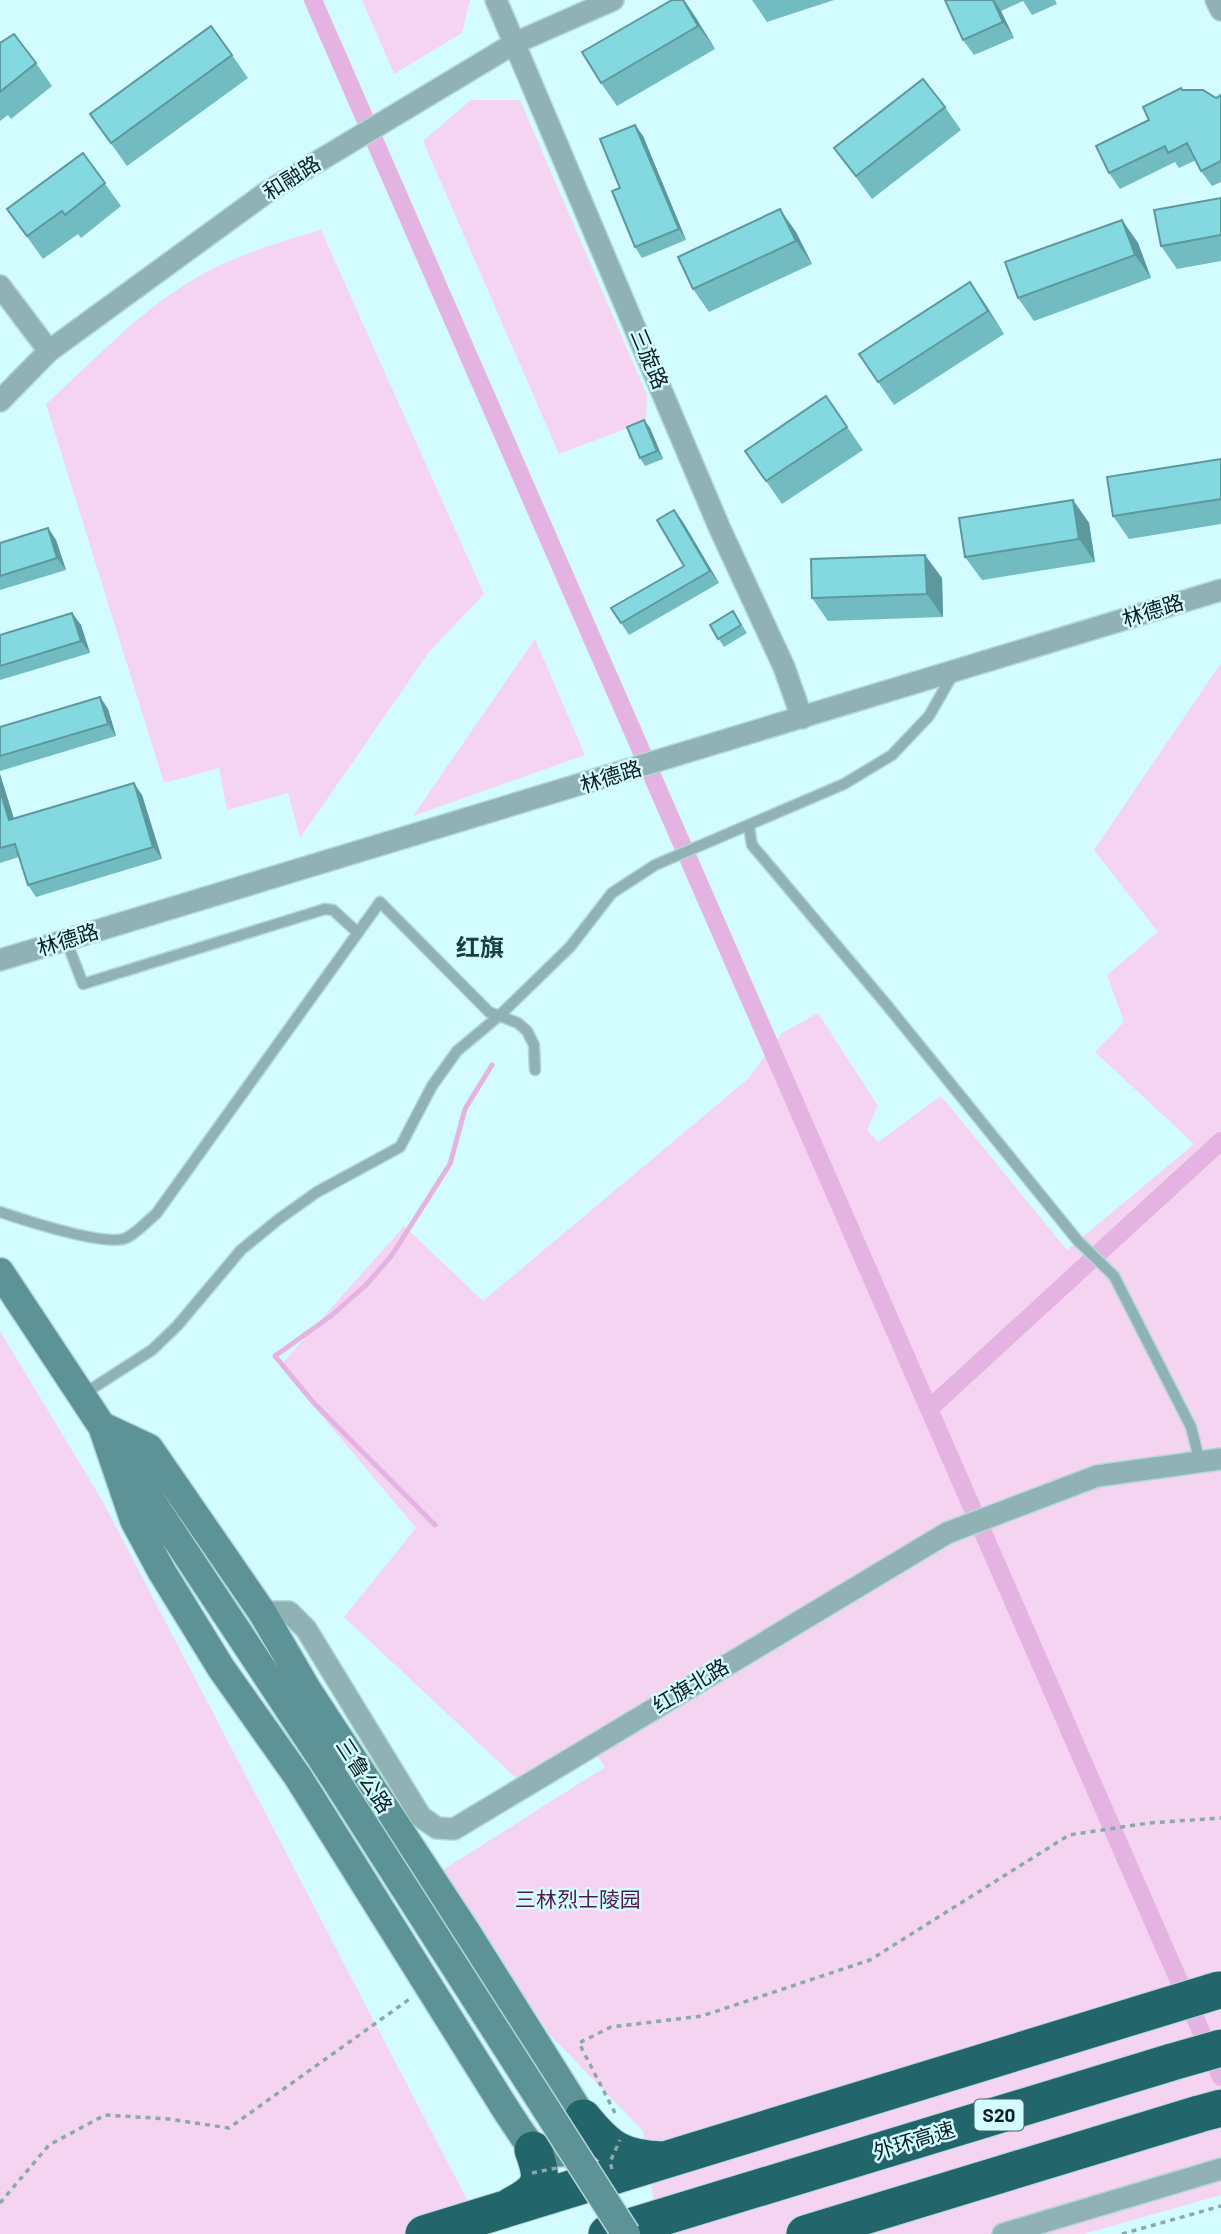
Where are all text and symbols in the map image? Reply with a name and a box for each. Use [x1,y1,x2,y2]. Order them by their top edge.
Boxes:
street label: 和融路 [258,149,325,204]
street label: 三旋路 [627,325,674,392]
street label: 林德路 [1119,588,1186,631]
street label: 林德路 [577,754,644,797]
street label: 林德路 [34,917,101,960]
district label: 红旗 [456,932,504,961]
street label: 红旗北路 [648,1652,733,1717]
street label: 三鲁公路 [332,1733,399,1817]
park label: 三林烈士陵园 [515,1886,641,1911]
road number: S20 [974,2100,1024,2130]
street label: 外环高速 [870,2115,957,2164]

